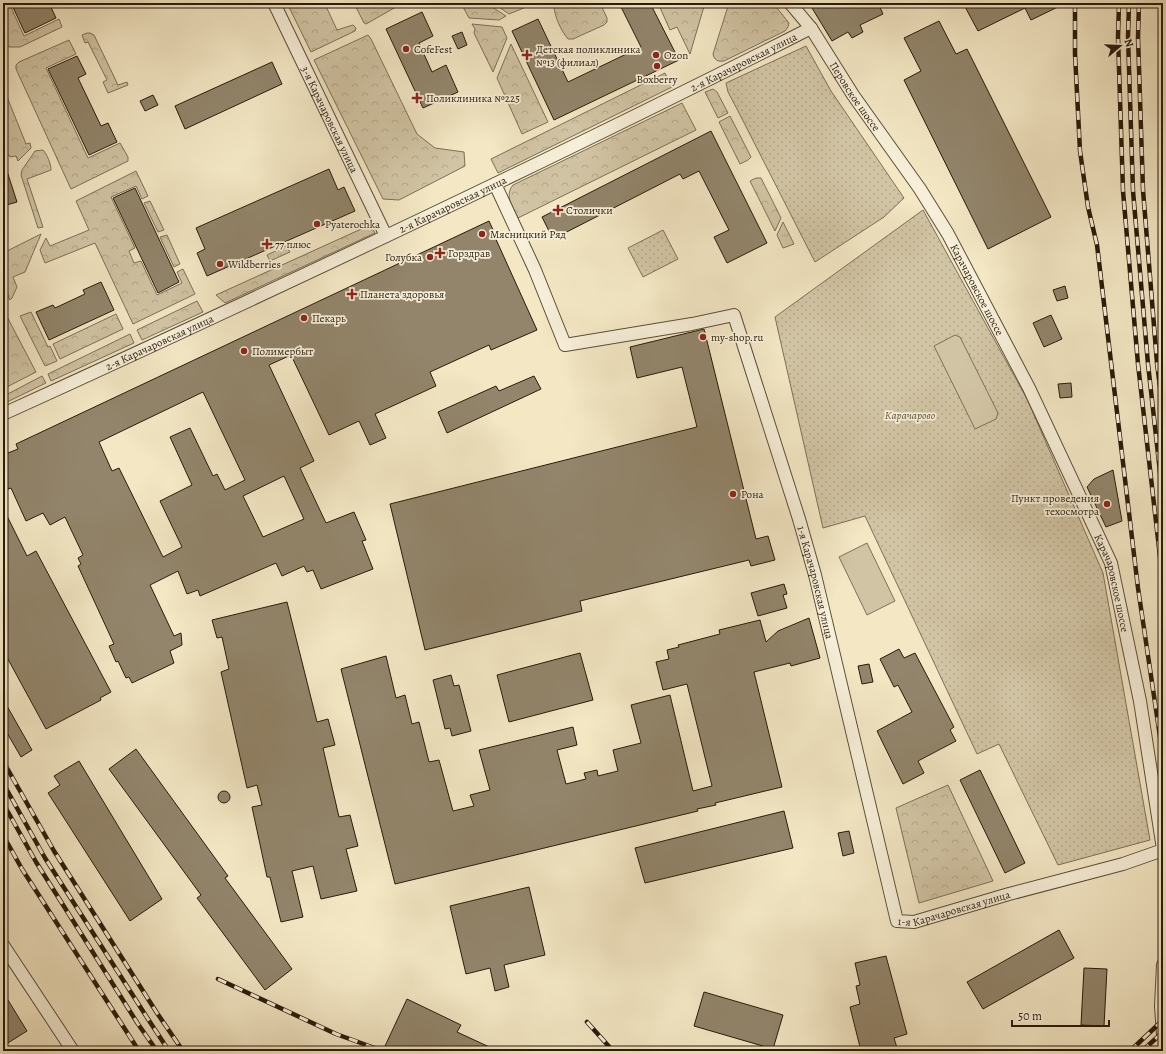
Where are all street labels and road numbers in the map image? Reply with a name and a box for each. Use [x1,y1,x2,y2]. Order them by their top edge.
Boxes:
street label: 2-я Карачаровская улица [688,29,800,95]
street label: Перовское шоссе [826,59,884,135]
street label: 3-я Карачаровская улица [297,64,362,176]
street label: 2-я Карачаровская улица [397,172,510,237]
street label: Карачаровское шоссе [946,241,1007,338]
street label: 2-я Карачаровская улица [103,311,217,374]
street label: 1-я Карачаровская улица [793,524,837,641]
street label: Карачаровское шоссе [1090,532,1132,634]
street label: 1-я Карачаровская улица [897,887,1013,930]

